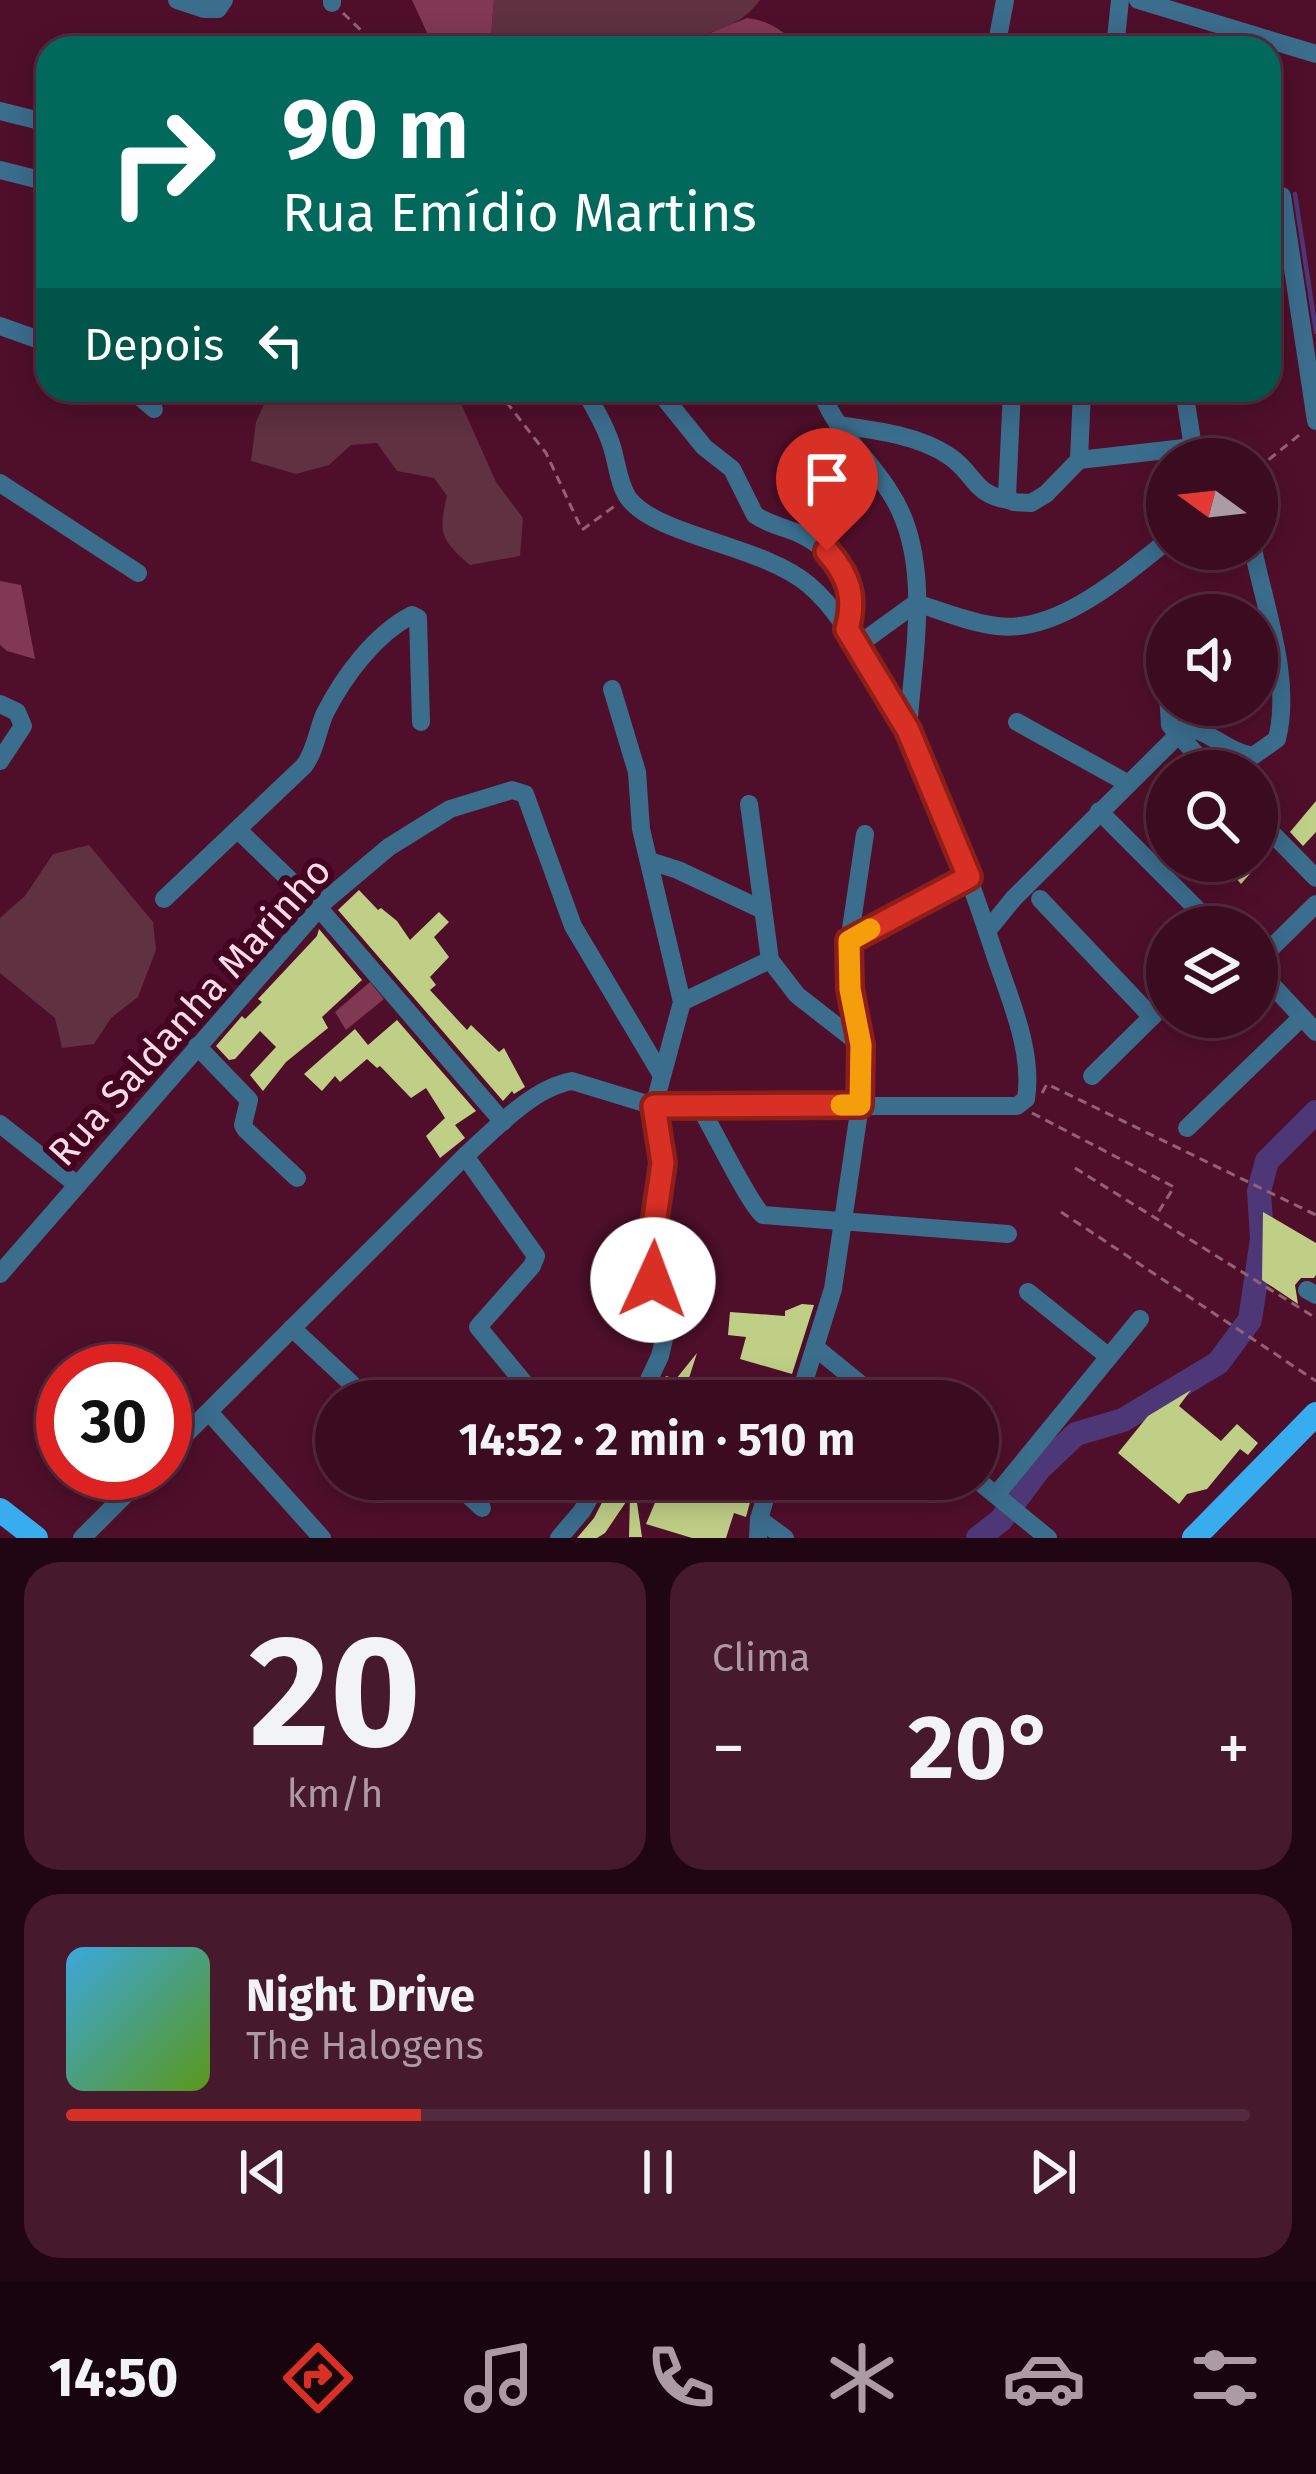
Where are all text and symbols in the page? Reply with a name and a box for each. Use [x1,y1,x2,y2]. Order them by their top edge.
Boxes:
text: 90 m [282,79,469,180]
icon: right [84,84,240,240]
text: Rua Emídio Martins [282,181,757,245]
icon: left [248,312,314,378]
text: Depois [84,318,224,372]
pin [776,428,878,551]
north arrow [1146,438,1278,570]
map controls [1146,438,1278,1038]
icon: arrive [794,446,860,512]
button: sound [1146,594,1278,726]
button: search [1146,750,1278,882]
street label: Rua Saldanha Marinho [39,848,340,1175]
button: layers [1146,906,1278,1038]
position arrow [590,1217,716,1343]
speed limit sign: 30 [36,1344,192,1500]
text: 14:52 · 2 min · 510 m [459,1413,855,1467]
text: 20 [249,1599,421,1786]
text: Clima [712,1635,811,1681]
text: 20° [908,1694,1054,1802]
text: − [712,1709,745,1788]
text: + [1217,1709,1250,1788]
text: km/h [287,1771,383,1817]
text: Night Drive [246,1969,475,2023]
text: The Halogens [246,2023,484,2069]
icon: previous [230,2139,296,2205]
icon: pause [625,2139,691,2205]
icon: next [1020,2139,1086,2205]
icon: directions [276,2336,360,2420]
icon: music [457,2336,541,2420]
icon: phone [639,2336,723,2420]
icon: climate [820,2336,904,2420]
icon: car [1002,2336,1086,2420]
icon: filters [1183,2336,1267,2420]
text: 14:50 [49,2346,178,2410]

